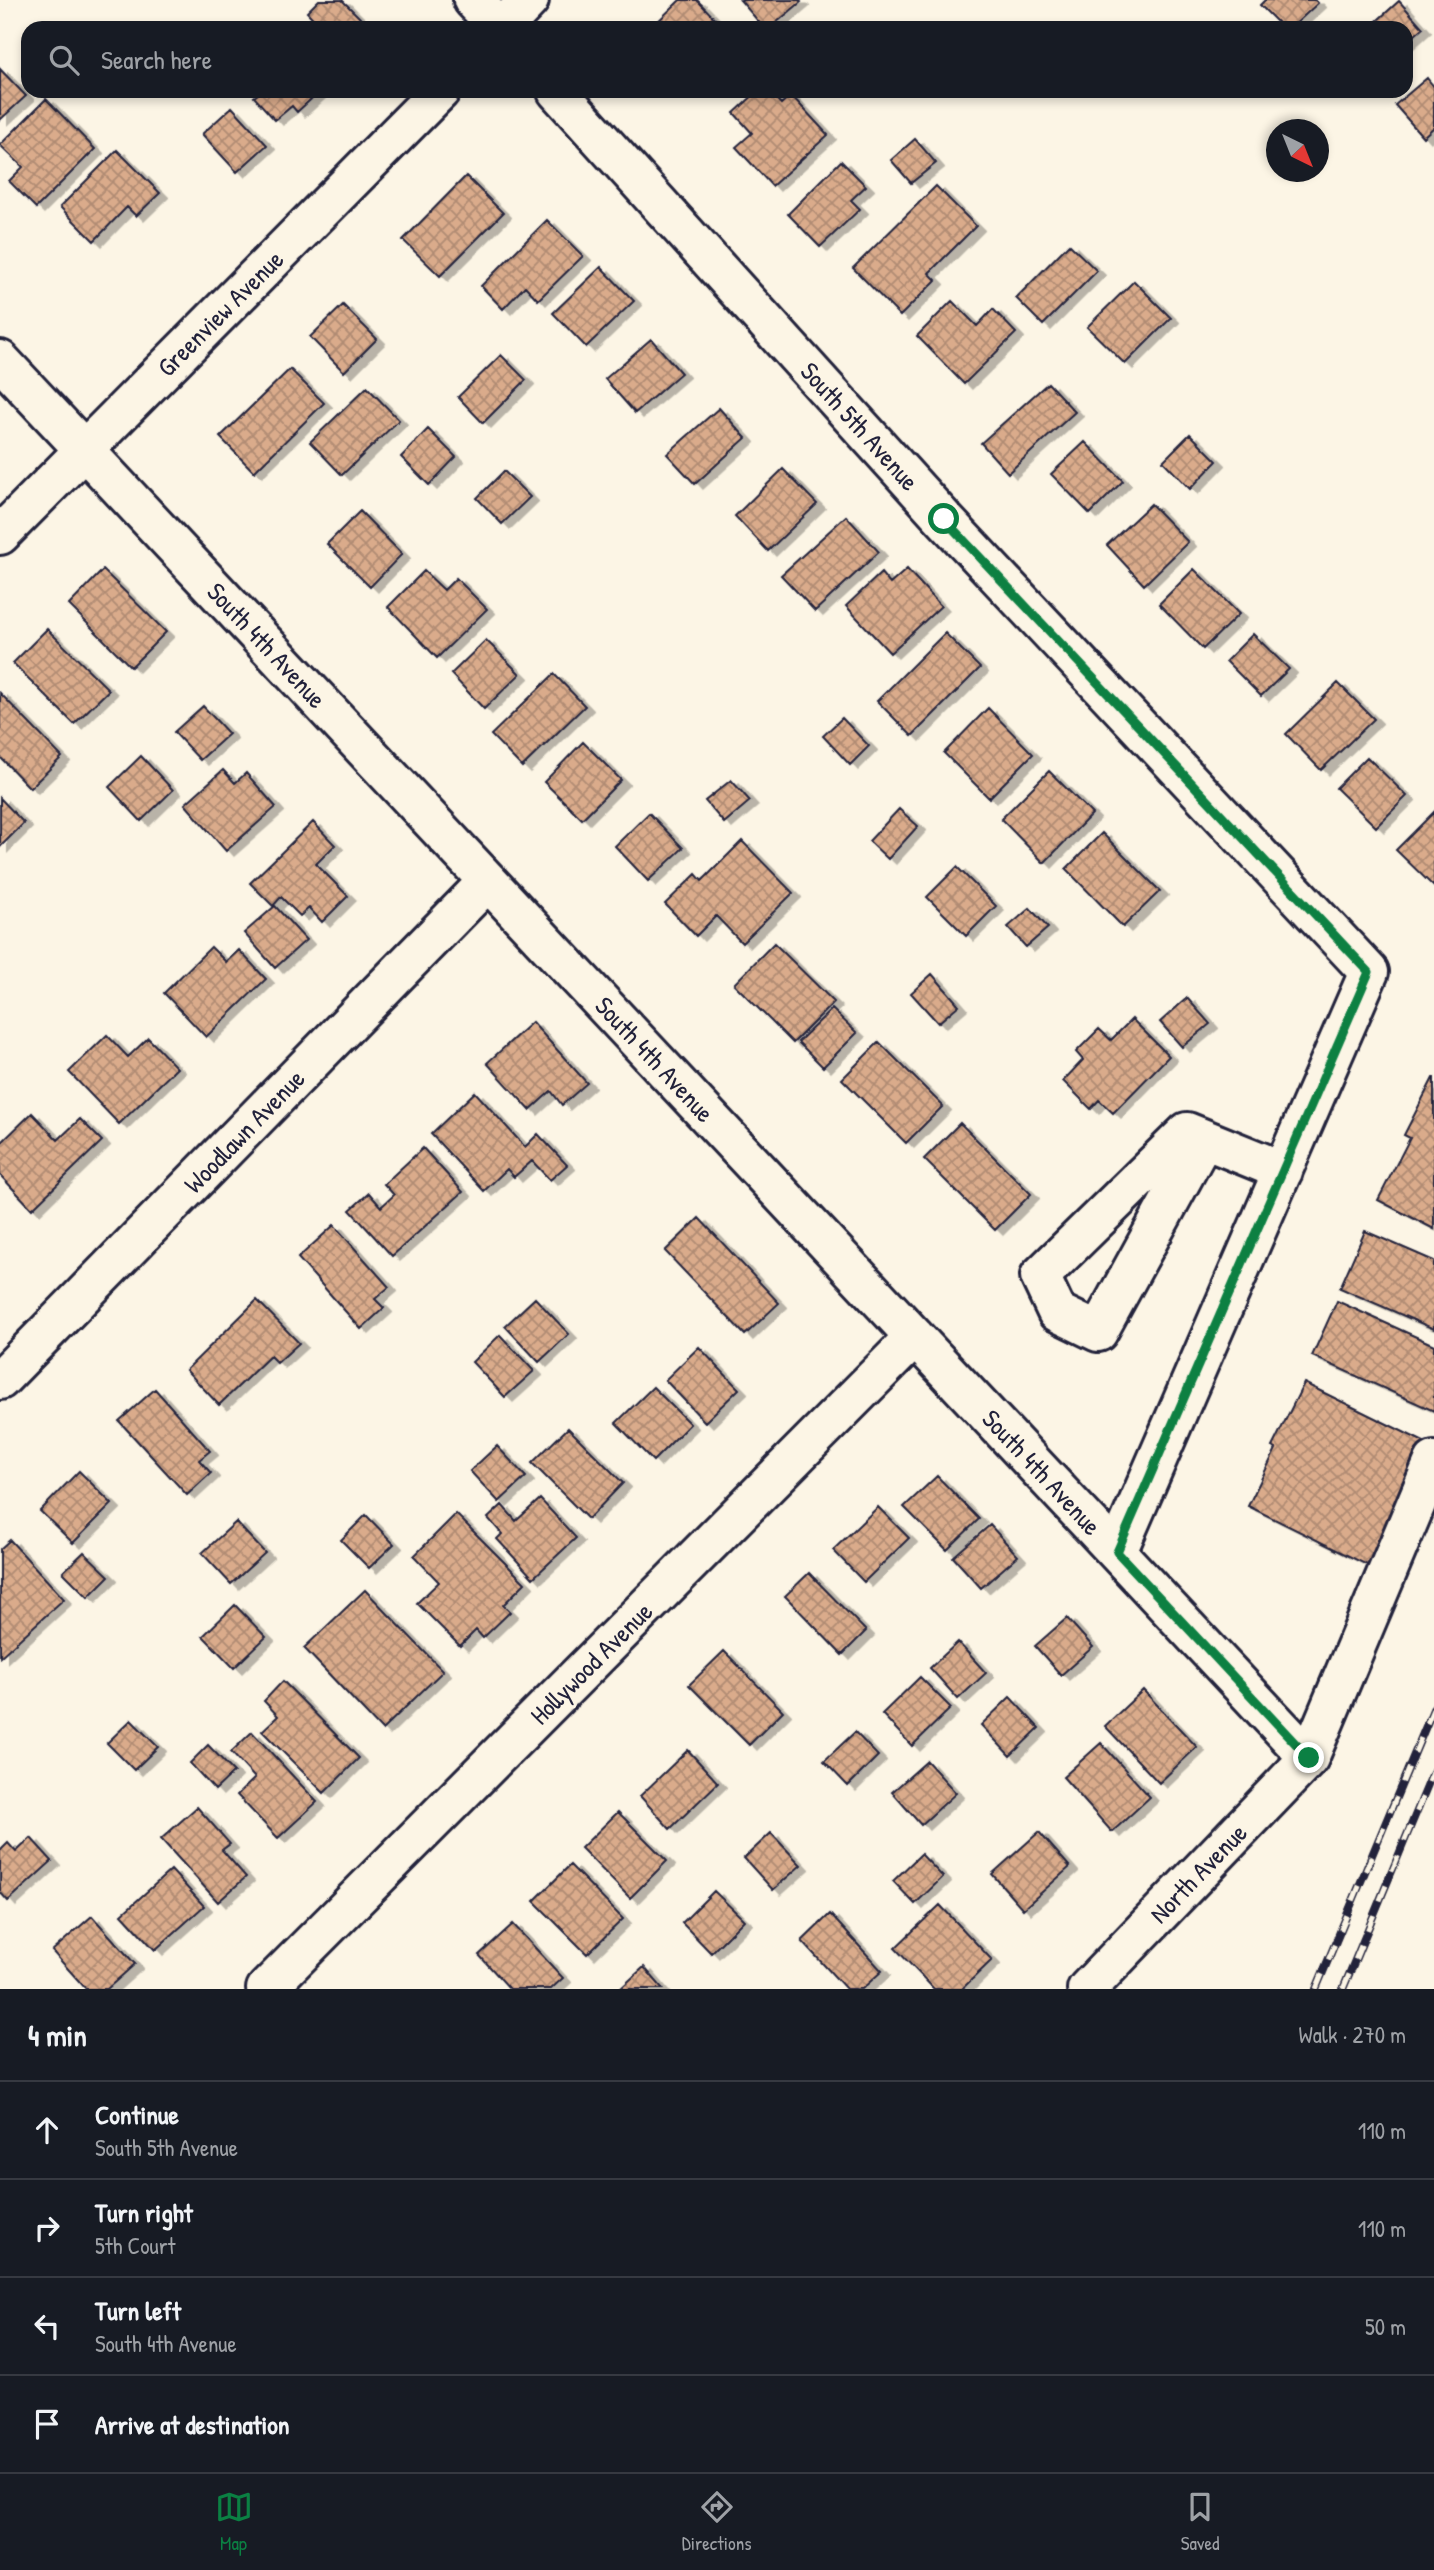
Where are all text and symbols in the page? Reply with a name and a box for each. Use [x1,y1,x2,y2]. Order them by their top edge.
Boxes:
search box [21,21,1413,98]
icon: search [45,41,83,79]
text: Search here [101,42,212,77]
north arrow [1266,119,1329,182]
street label: Greenview Avenue [149,242,291,384]
street label: South 5th Avenue [793,354,927,498]
route start [928,503,959,534]
street label: South 4th Avenue [200,574,334,716]
street label: South 4th Avenue [588,988,722,1130]
street label: Woodlawn Avenue [176,1061,312,1201]
street label: South 4th Avenue [975,1401,1109,1543]
street label: Hollywood Avenue [522,1594,660,1732]
route end [1293,1742,1324,1773]
street label: North Avenue [1142,1815,1254,1931]
text: 4 min [28,2015,87,2055]
text: Walk · 270 m [1299,2019,1406,2050]
text: Continue [95,2097,179,2132]
icon: ahead [28,2111,66,2149]
text: 110 m [1358,2115,1406,2146]
text: South 5th Avenue [95,2132,238,2163]
text: Turn right [95,2195,193,2230]
icon: right [28,2209,66,2247]
text: 110 m [1358,2213,1406,2244]
text: 5th Court [95,2230,175,2261]
text: Turn left [95,2293,181,2328]
icon: left [28,2307,66,2345]
text: 50 m [1365,2311,1406,2342]
text: South 4th Avenue [95,2328,237,2359]
icon: arrive [28,2405,66,2443]
text: Arrive at destination [95,2407,290,2442]
tab: Map [215,2488,253,2556]
tab: Directions [682,2488,752,2556]
tab: Saved [1181,2488,1219,2556]

